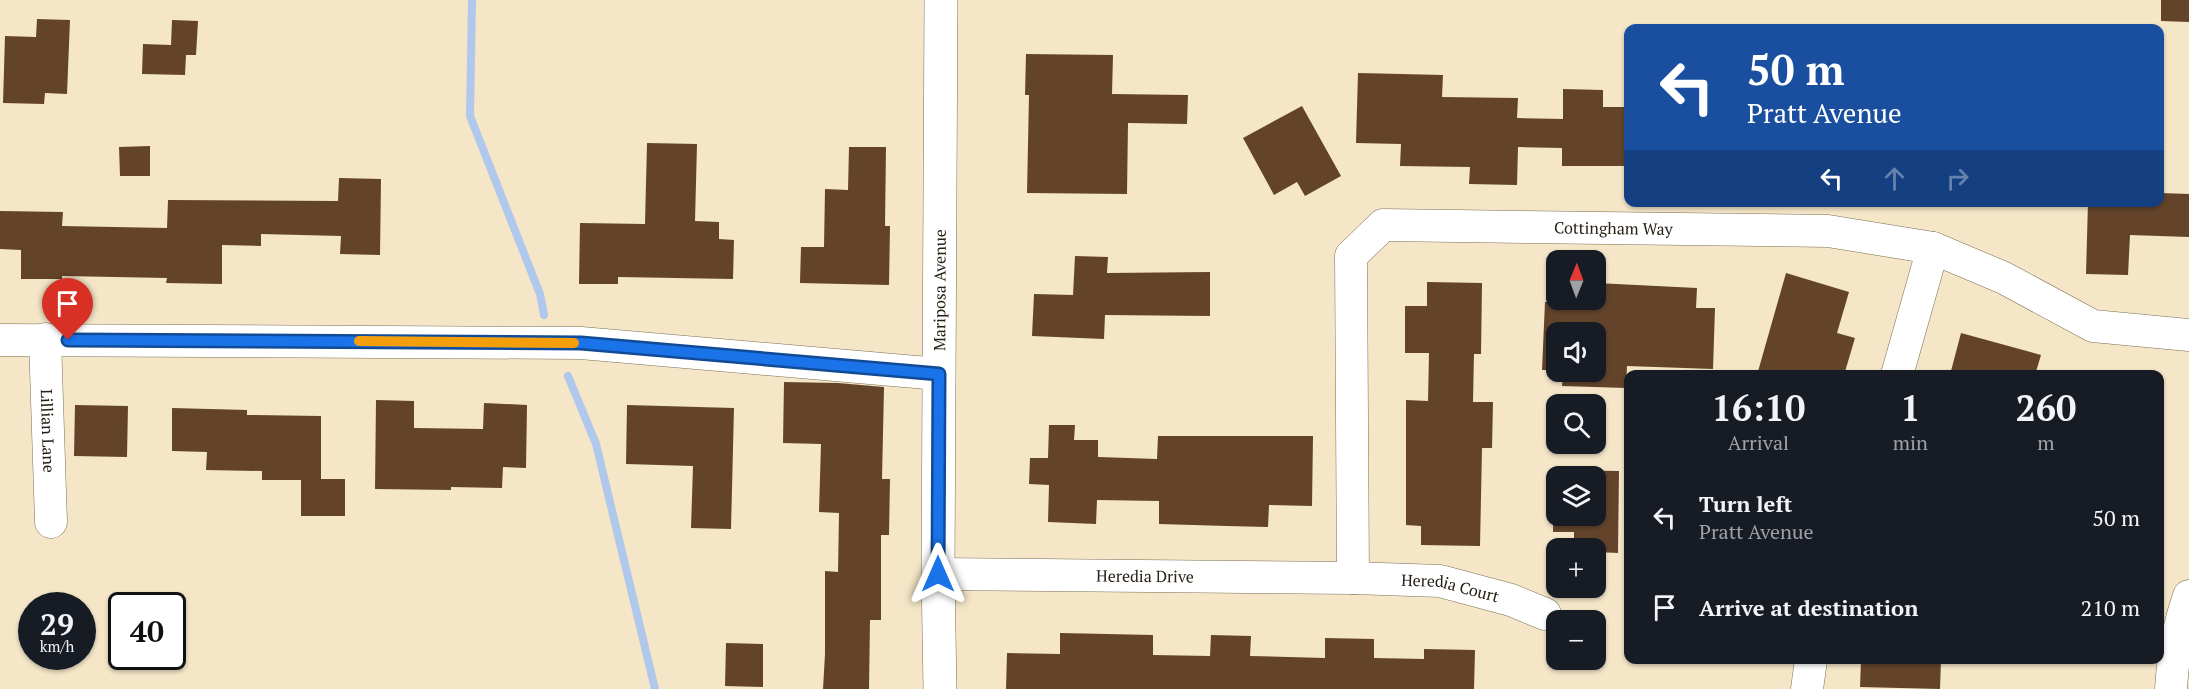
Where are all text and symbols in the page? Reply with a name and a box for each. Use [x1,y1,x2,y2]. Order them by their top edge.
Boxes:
text: 50 m [1747,41,1845,97]
icon: left [1648,48,1726,126]
text: Pratt Avenue [1747,95,1902,131]
icon: left [1815,162,1848,195]
icon: ahead [1878,162,1911,195]
icon: right [1941,162,1974,195]
street label: Cottingham Way [1554,216,1674,240]
street label: Mariposa Avenue [928,229,951,351]
north arrow [1546,250,1606,310]
map controls [1546,250,1606,670]
pin [42,278,93,340]
icon: arrive [51,287,84,320]
button: sound [1546,322,1606,382]
text: 16:10 [1712,384,1805,431]
text: 1 [1900,384,1921,431]
text: 260 [2015,384,2076,431]
street label: Lillian Lane [36,389,60,473]
button: search [1546,394,1606,454]
text: Arrival [1728,429,1789,456]
text: min [1893,429,1928,456]
text: m [2037,429,2055,456]
button: layers [1546,466,1606,526]
text: Turn left [1699,489,1792,518]
icon: left [1648,501,1681,534]
text: 50 m [2092,503,2140,532]
text: Pratt Avenue [1699,518,1813,545]
button: + [1546,538,1606,598]
position arrow [906,542,970,606]
street label: Heredia Drive [1096,565,1194,587]
street label: Heredia Court [1401,569,1502,607]
icon: arrive [1648,591,1681,624]
speed limit sign: 40 [108,592,186,670]
text: Arrive at destination [1699,593,1918,622]
text: 210 m [2080,593,2140,622]
text: 29 [40,604,74,644]
button: − [1546,610,1606,670]
text: km/h [40,636,74,656]

